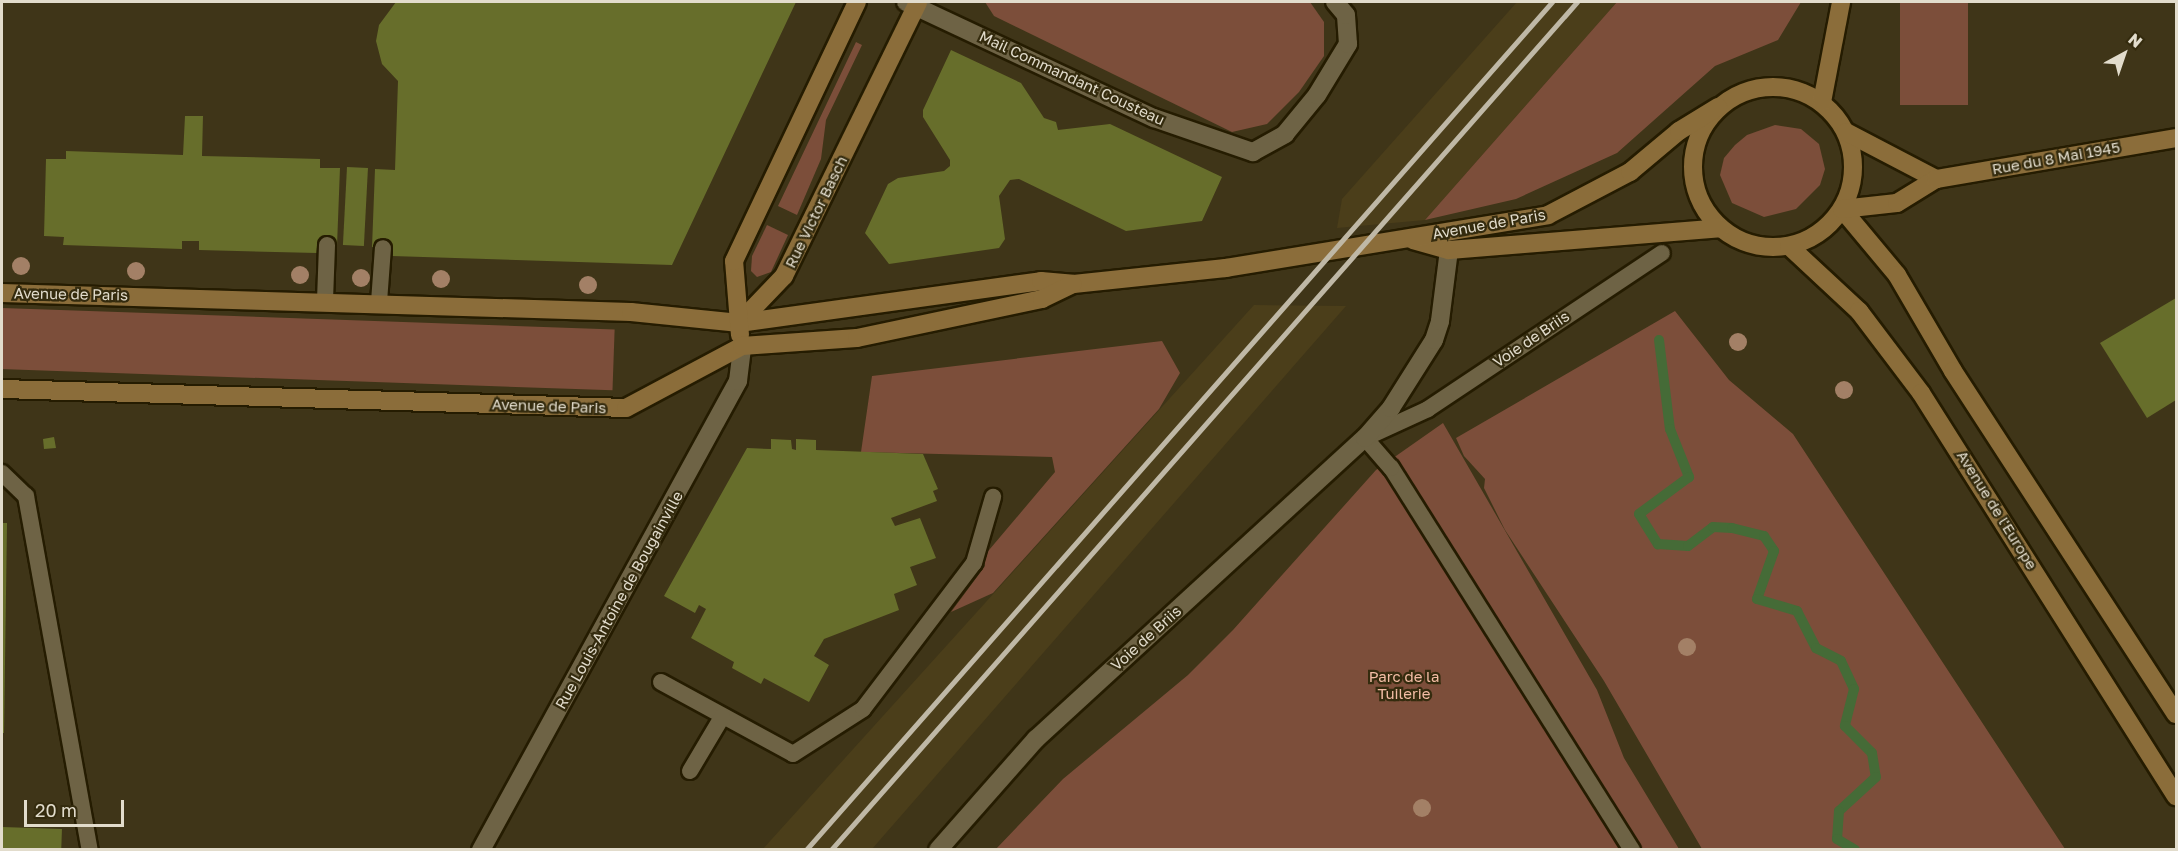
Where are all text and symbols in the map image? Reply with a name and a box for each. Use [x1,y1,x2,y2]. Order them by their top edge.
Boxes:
north arrow [2094,24,2154,84]
street label: Mail Commandant Cousteau [976,27,1168,129]
text: N [2124,29,2147,52]
street label: Rue du 8 Mai 1945 [1991,138,2121,178]
street label: Rue Victor Basch [781,153,851,271]
street label: Avenue de Paris [1431,205,1547,243]
street label: Avenue de Paris [14,284,128,304]
street label: Voie de Briis [1489,307,1573,371]
street label: Avenue de Paris [492,395,606,417]
street label: Avenue de l'Europe [1953,447,2041,573]
street label: Rue Louis-Antoine de Bougainville [551,488,687,712]
street label: Voie de Briis [1107,602,1185,674]
park label: Parc de la Tuilerie [1369,667,1439,702]
scale bar [27,788,128,826]
text: 20 m [35,799,77,821]

